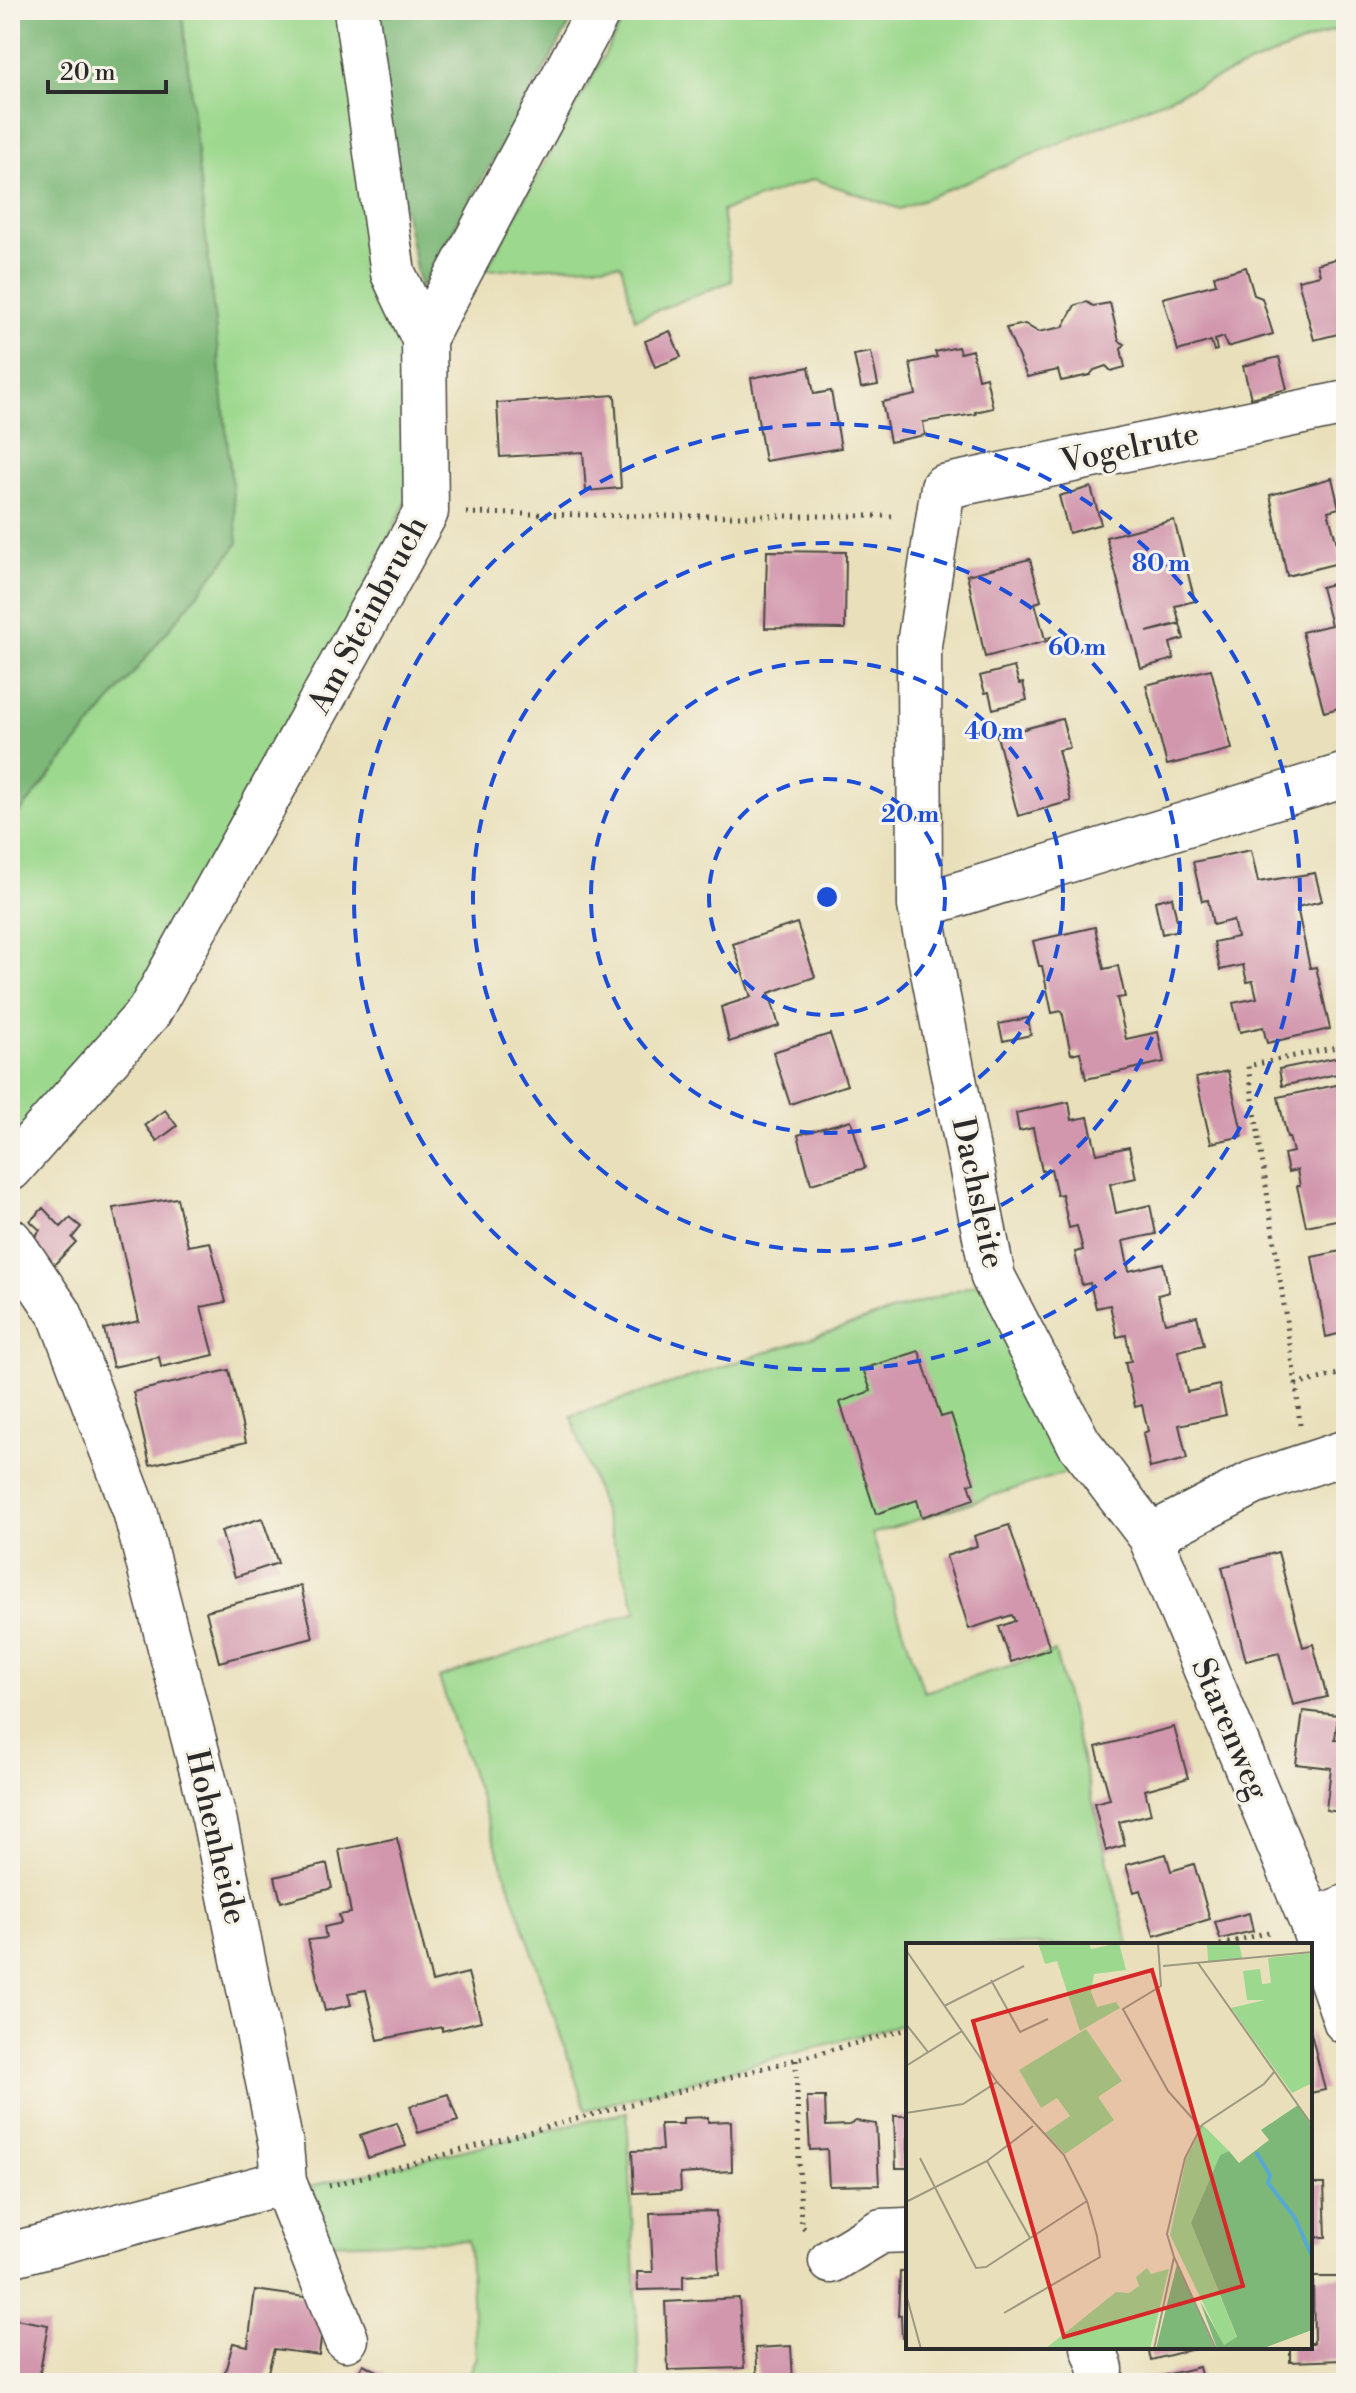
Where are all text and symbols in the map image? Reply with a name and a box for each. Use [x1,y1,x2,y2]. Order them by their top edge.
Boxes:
scale bar [48,44,166,94]
text: 20 m [60,58,116,88]
street label: Vogelrute [1056,414,1203,482]
street label: Am Steinbruch [299,509,437,722]
text: 80 m [1132,549,1190,579]
text: 60 m [1048,633,1106,663]
text: 40 m [964,717,1024,747]
text: 20 m [881,800,939,830]
centre of rings [813,883,841,911]
street label: Dachsleite [943,1114,1013,1272]
street label: Starenweg [1182,1652,1278,1806]
street label: Hohenheide [176,1746,256,1928]
inset map [906,1943,1312,2349]

